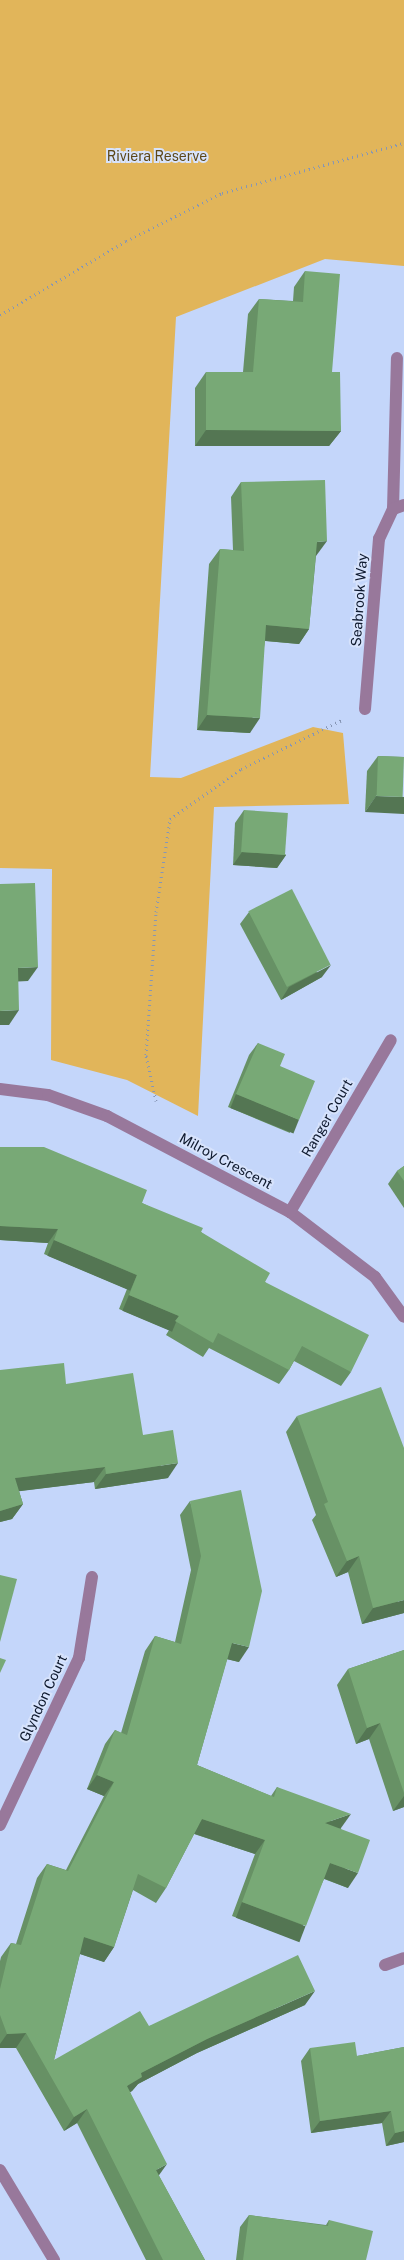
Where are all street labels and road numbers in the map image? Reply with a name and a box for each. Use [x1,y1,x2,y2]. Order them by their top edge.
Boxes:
street label: Seabrook Way [347,553,371,647]
street label: Ranger Court [298,1076,356,1160]
street label: Milroy Crescent [177,1129,275,1193]
street label: Glyndon Court [16,1652,70,1744]

